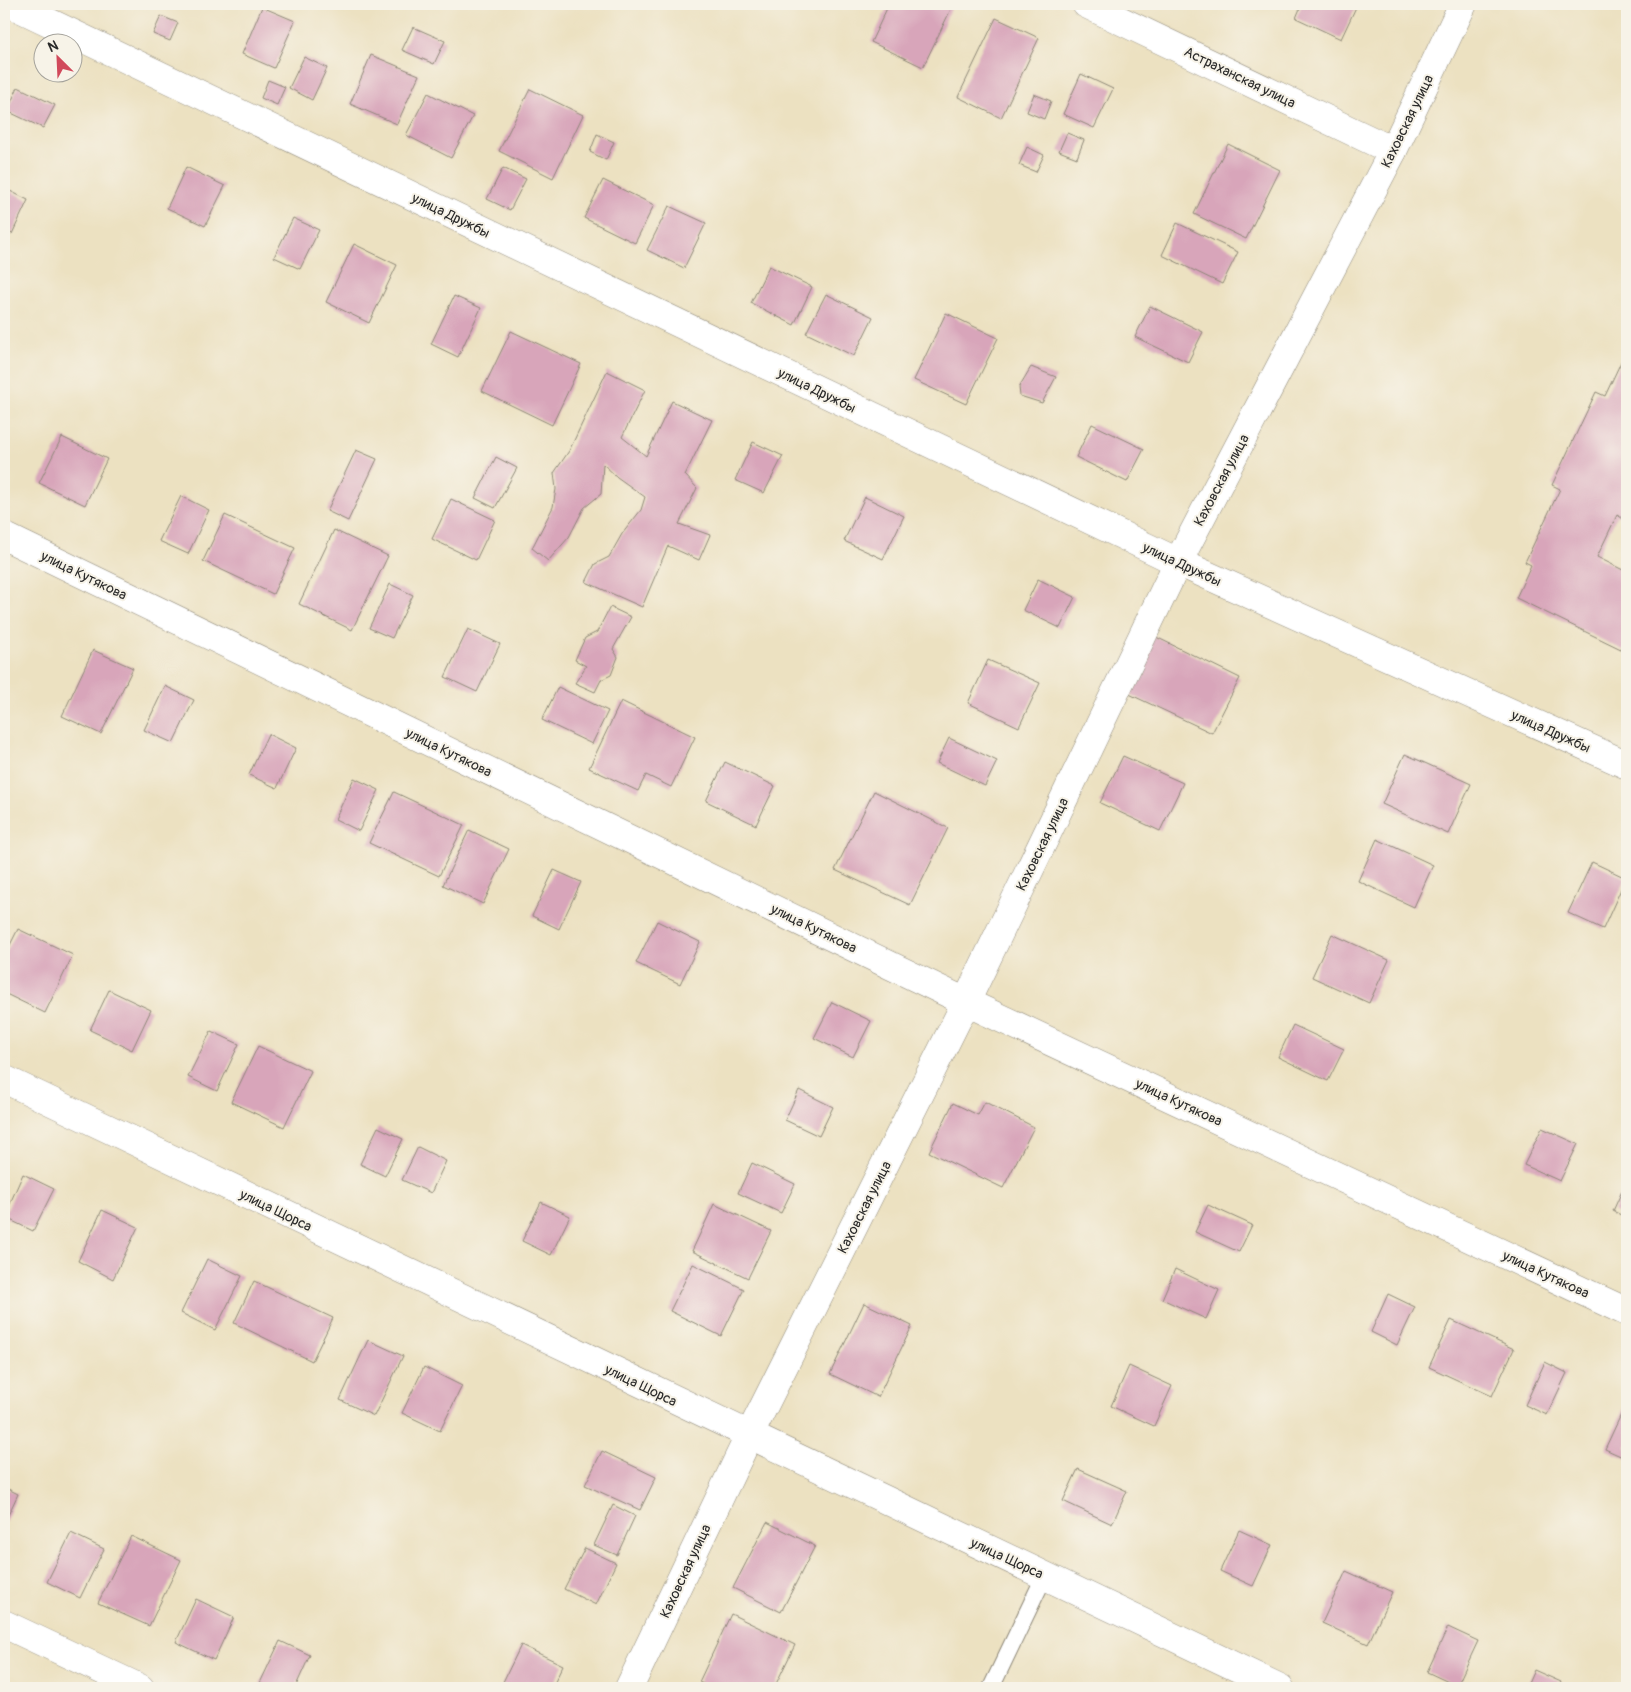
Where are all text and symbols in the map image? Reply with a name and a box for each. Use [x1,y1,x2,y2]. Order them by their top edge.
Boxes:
north arrow [32,32,82,82]
text: N [45,37,61,56]
street label: Астраханская улица [1181,43,1298,112]
street label: Каховская улица [1378,72,1437,170]
street label: улица Дружбы [408,189,493,242]
street label: улица Дружбы [774,364,859,417]
street label: Каховская улица [1190,432,1253,529]
street label: улица Дружбы [1139,538,1224,590]
street label: улица Кутякова [37,547,130,604]
street label: улица Дружбы [1508,706,1593,756]
street label: улица Кутякова [402,724,495,781]
street label: Каховская улица [1013,795,1072,893]
street label: улица Кутякова [767,900,860,957]
street label: улица Кутякова [1132,1075,1225,1130]
street label: Каховская улица [834,1158,895,1256]
street label: улица Щорса [236,1185,315,1235]
street label: улица Кутякова [1499,1247,1592,1302]
street label: улица Щорса [601,1360,680,1410]
street label: Каховская улица [656,1522,715,1621]
street label: улица Щорса [967,1534,1046,1583]

